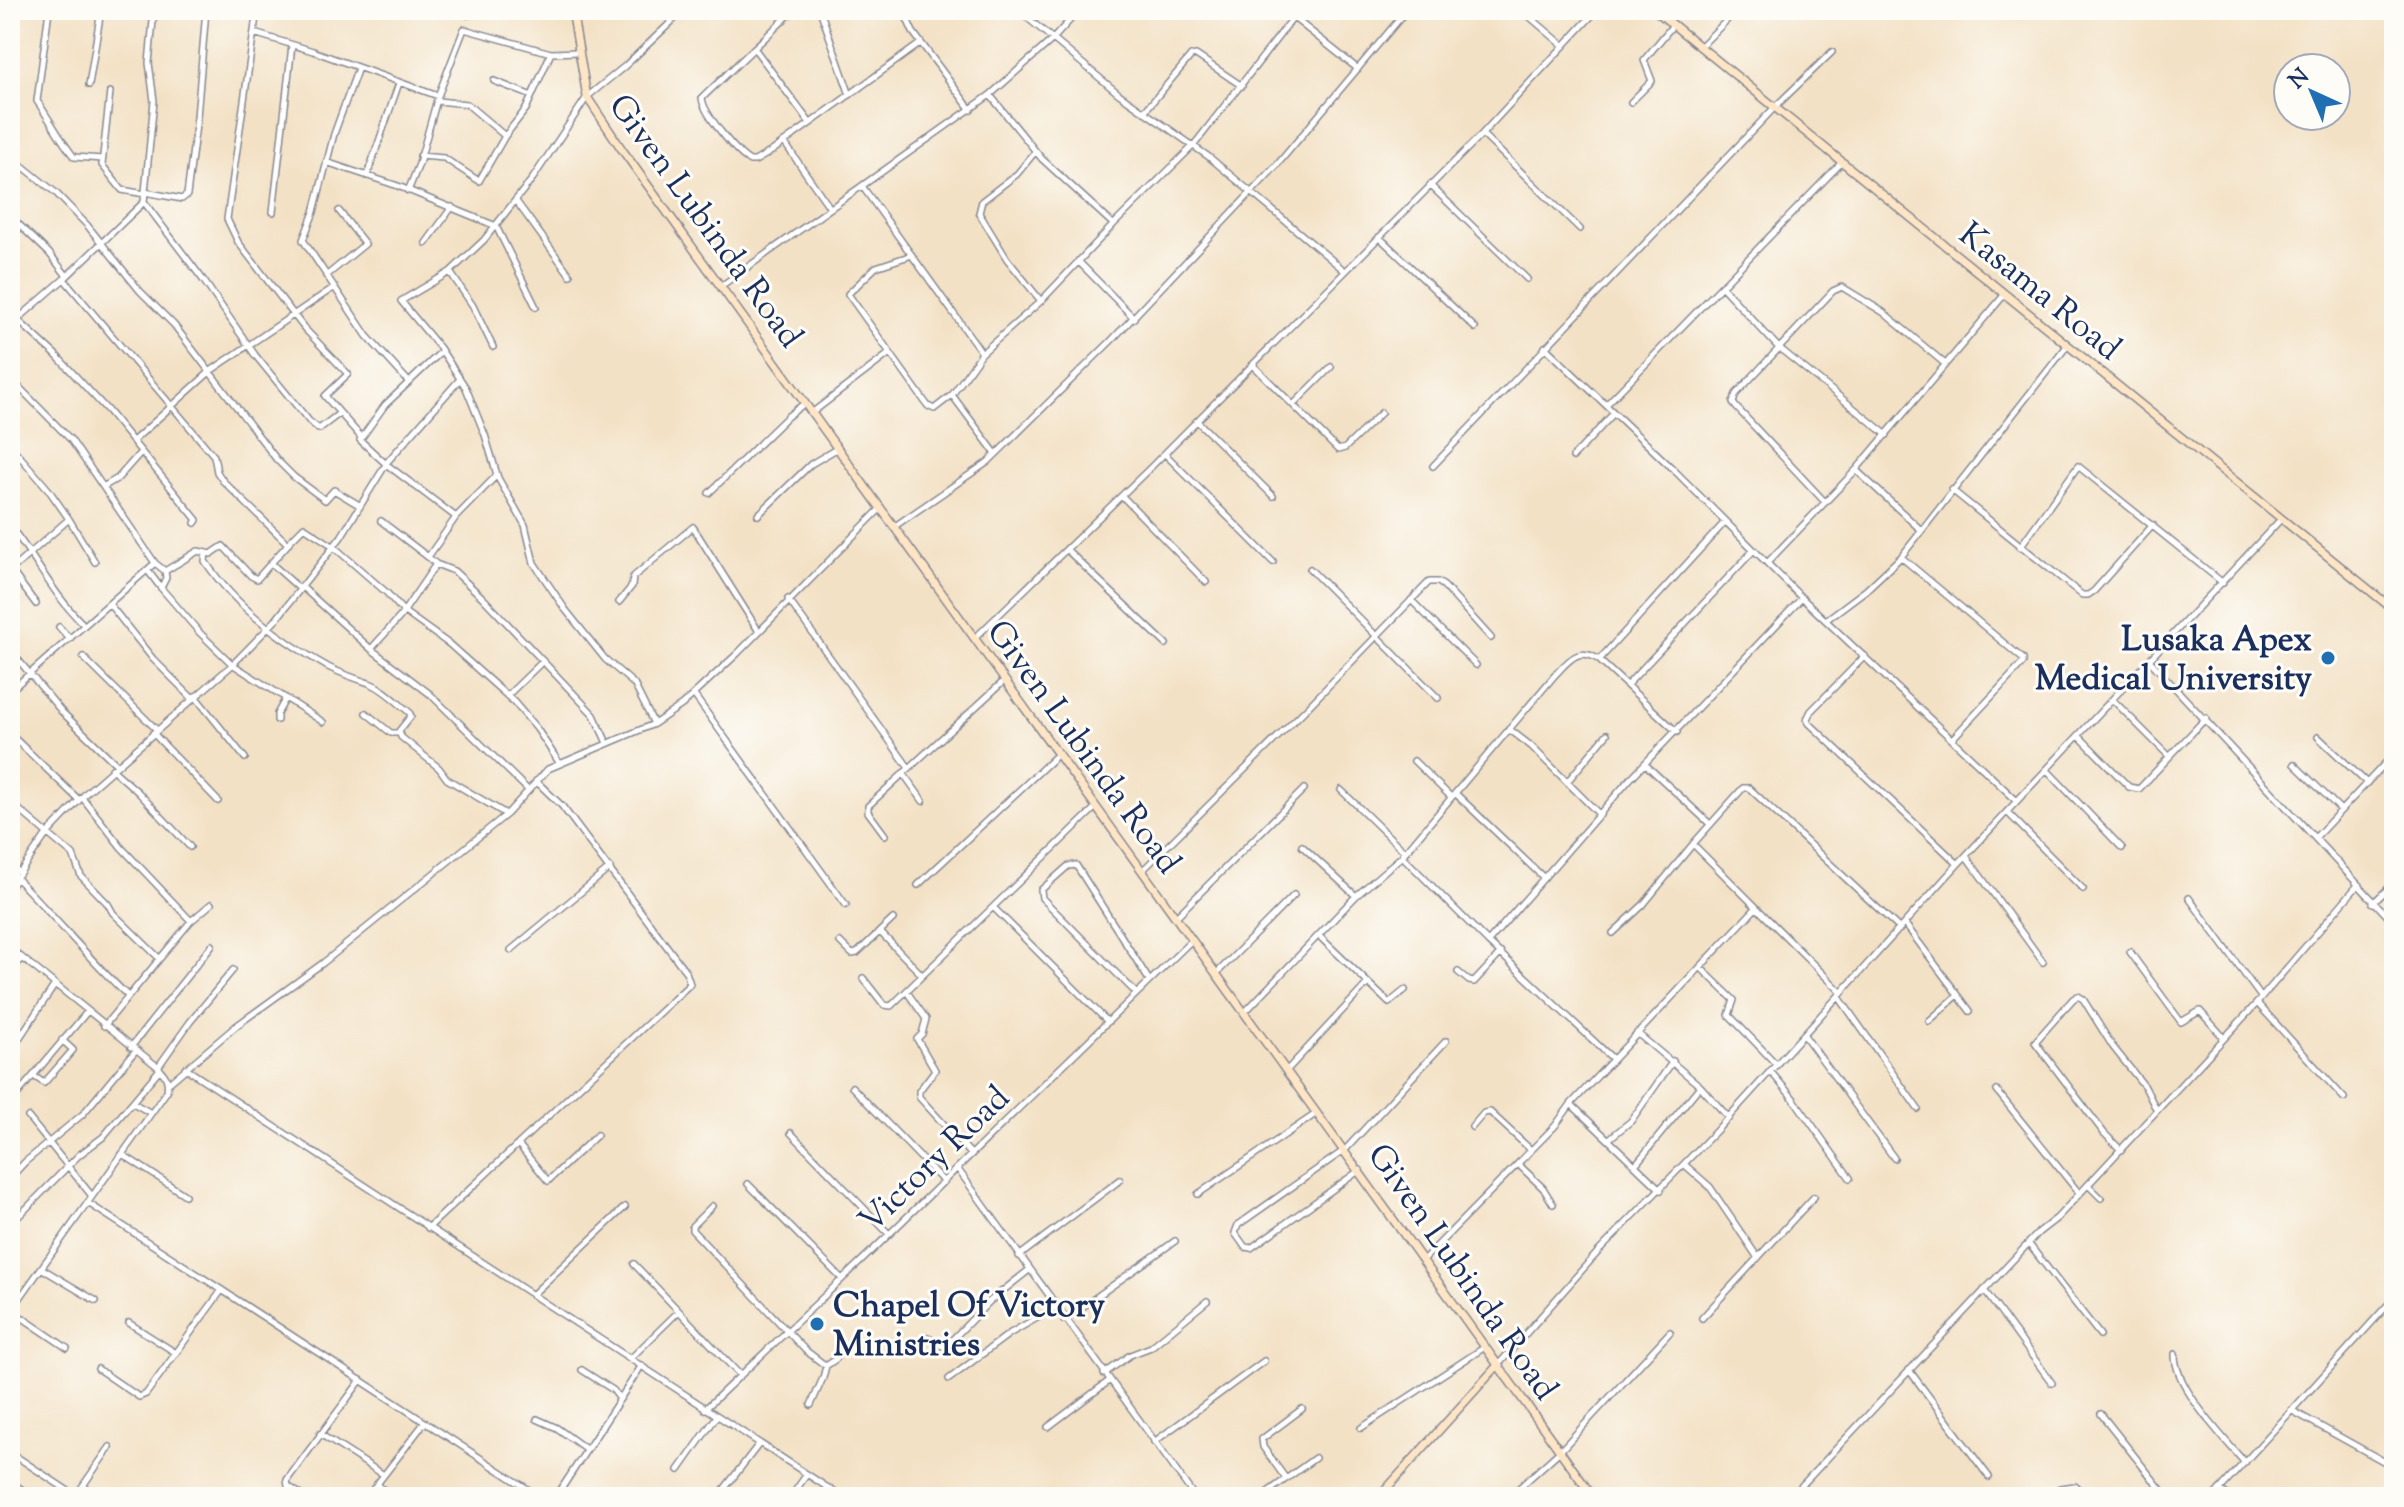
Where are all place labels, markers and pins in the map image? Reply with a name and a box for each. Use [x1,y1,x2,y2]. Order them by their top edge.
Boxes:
place label: Lusaka Apex Medical University [2035,617,2312,705]
marker: Lusaka Apex Medical University [2319,649,2337,667]
place label: Chapel Of Victory Ministries [833,1283,1105,1371]
marker: Chapel Of Victory Ministries [808,1315,826,1333]

